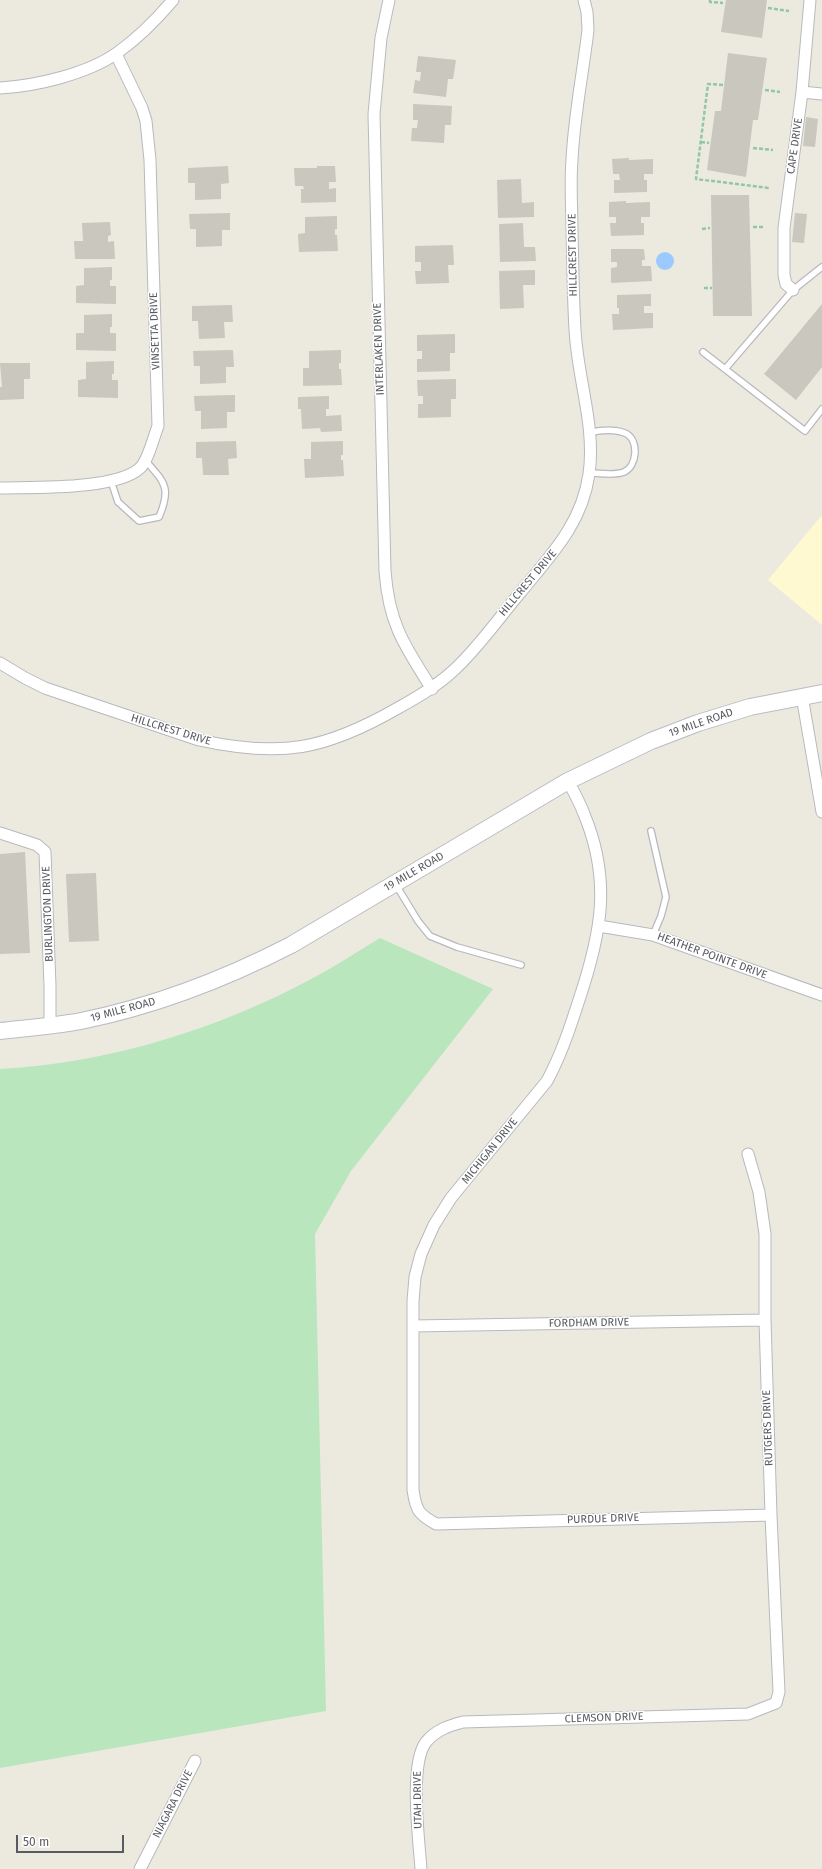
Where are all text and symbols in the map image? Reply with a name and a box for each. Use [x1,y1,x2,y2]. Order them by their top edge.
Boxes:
street label: CAPE DRIVE [785,117,805,175]
street label: HILLCREST DRIVE [566,213,580,297]
street label: VINSETTA DRIVE [147,292,163,370]
street label: INTERLAKEN DRIVE [371,303,387,395]
street label: HILLCREST DRIVE [496,547,560,619]
street label: 19 MILE ROAD [667,706,735,740]
street label: HILLCREST DRIVE [129,712,213,748]
street label: 19 MILE ROAD [382,850,446,894]
street label: BURLINGTON DRIVE [40,866,56,962]
street label: HEATHER POINTE DRIVE [655,930,769,982]
street label: 19 MILE ROAD [89,995,157,1025]
street label: MICHIGAN DRIVE [459,1115,521,1187]
street label: FORDHAM DRIVE [548,1316,630,1330]
street label: RUTGERS DRIVE [760,1390,776,1466]
street label: PURDUE DRIVE [567,1511,639,1527]
street label: CLEMSON DRIVE [564,1710,644,1726]
street label: NIAGARA DRIVE [150,1768,196,1840]
street label: UTAH DRIVE [411,1771,425,1829]
scale bar [18,1827,126,1853]
text: 50 m [23,1835,49,1849]

